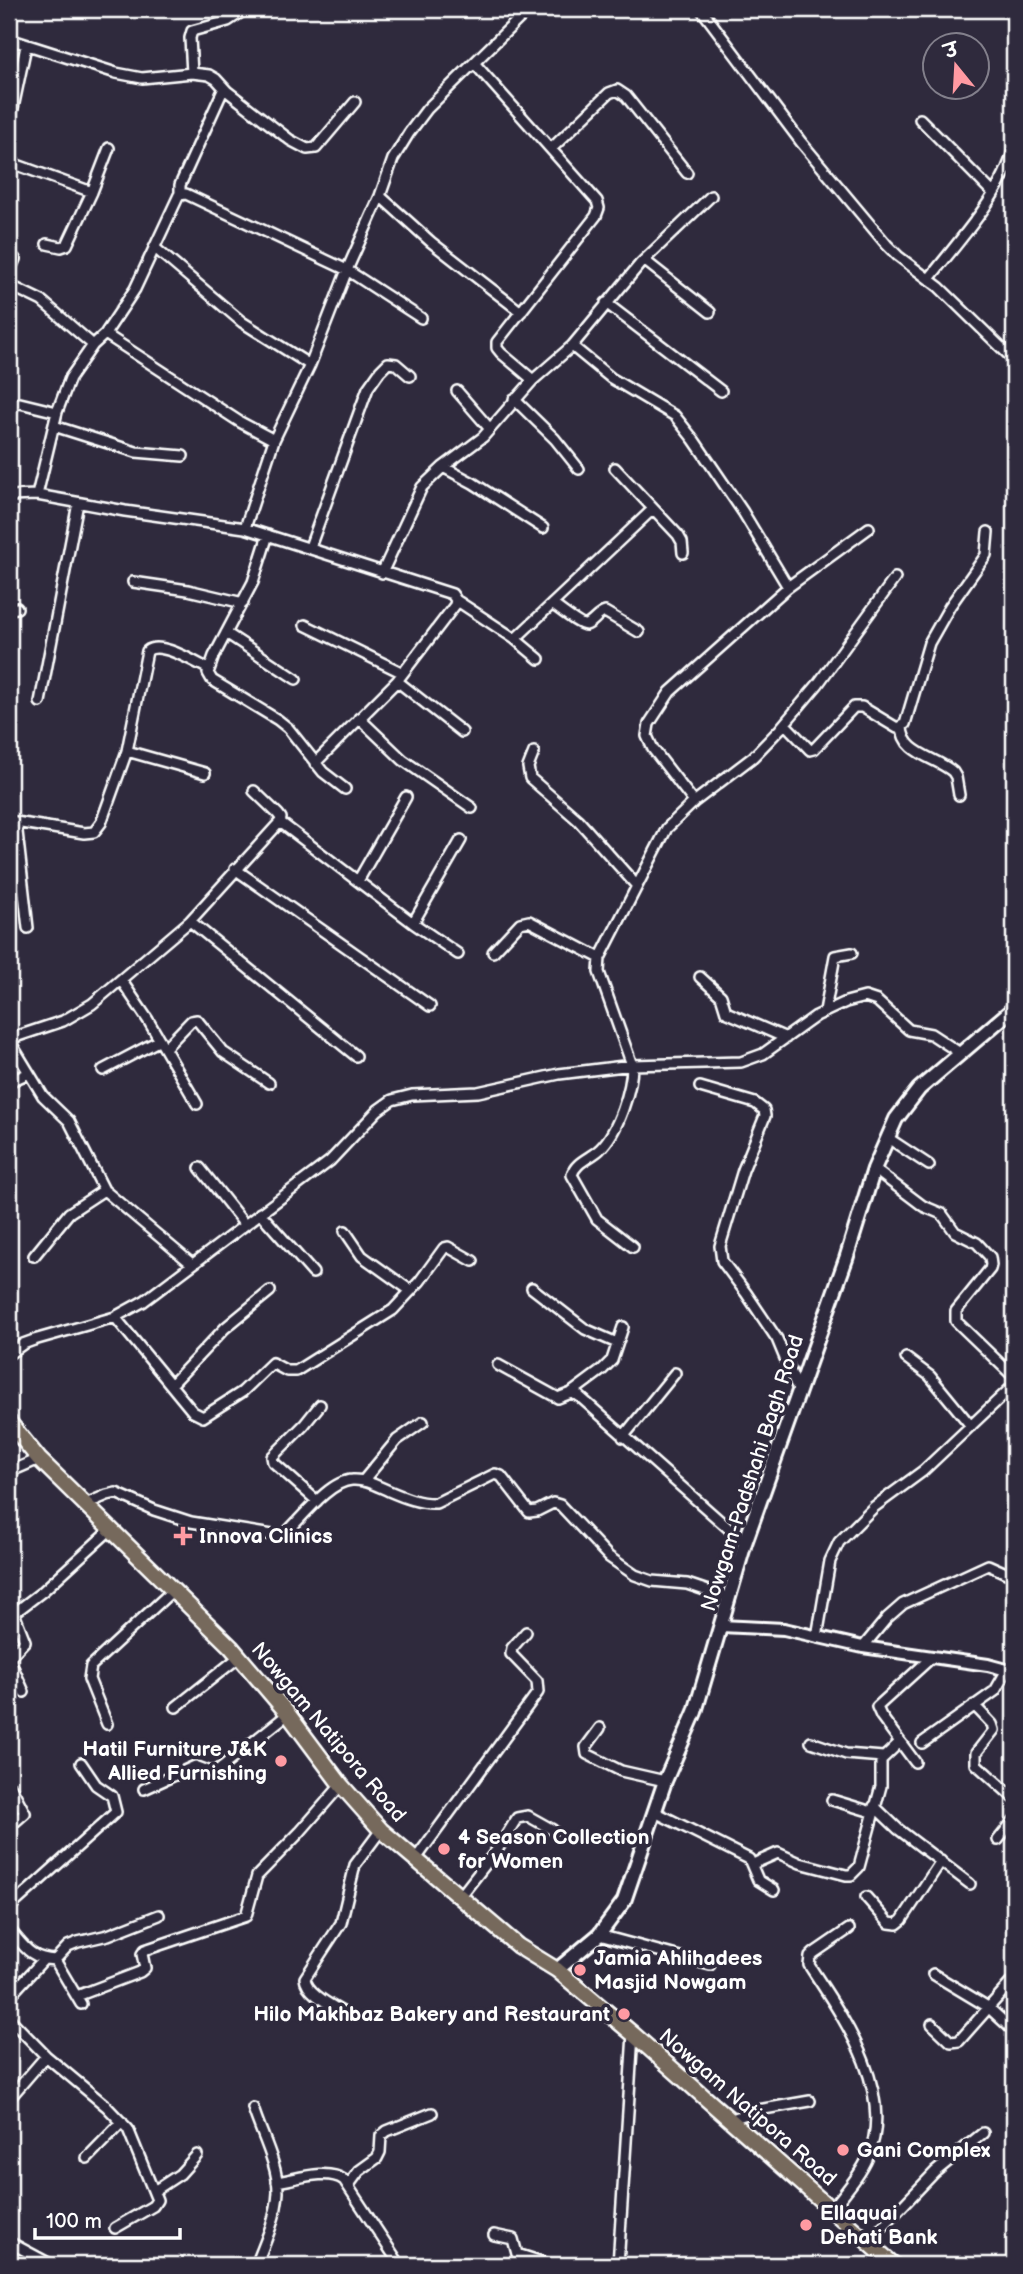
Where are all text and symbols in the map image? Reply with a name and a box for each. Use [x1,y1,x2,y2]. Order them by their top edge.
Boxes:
north arrow [922,32,992,102]
text: उ [940,38,963,65]
street label: Nowgam-Padshahi Bagh Road [696,1332,809,1615]
place label: Innova Clinics [199,1524,333,1549]
marker: Innova Clinics [173,1526,193,1546]
street label: Nowgam Natipora Road [246,1637,411,1827]
place label: Hatil Furniture J&K Allied Furnishing [83,1737,267,1786]
marker: Hatil Furniture J&K Allied Furnishing [273,1753,289,1769]
place label: 4 Season Collection for Women [458,1825,649,1874]
marker: 4 Season Collection for Women [436,1841,452,1857]
place label: Jamia Ahlihadees Masjid Nowgam [594,1946,762,1995]
marker: Jamia Ahlihadees Masjid Nowgam [572,1962,588,1978]
place label: Hilo Makhbaz Bakery and Restaurant [253,2002,610,2027]
marker: Hilo Makhbaz Bakery and Restaurant [616,2006,632,2022]
street label: Nowgam Natipora Road [654,2023,842,2191]
place label: Gani Complex [857,2138,991,2163]
marker: Gani Complex [835,2142,851,2158]
scale bar [35,2197,180,2241]
place label: Ellaquai Dehati Bank [820,2201,938,2250]
text: 100 m [46,2209,102,2234]
marker: Ellaquai Dehati Bank [798,2217,814,2233]

